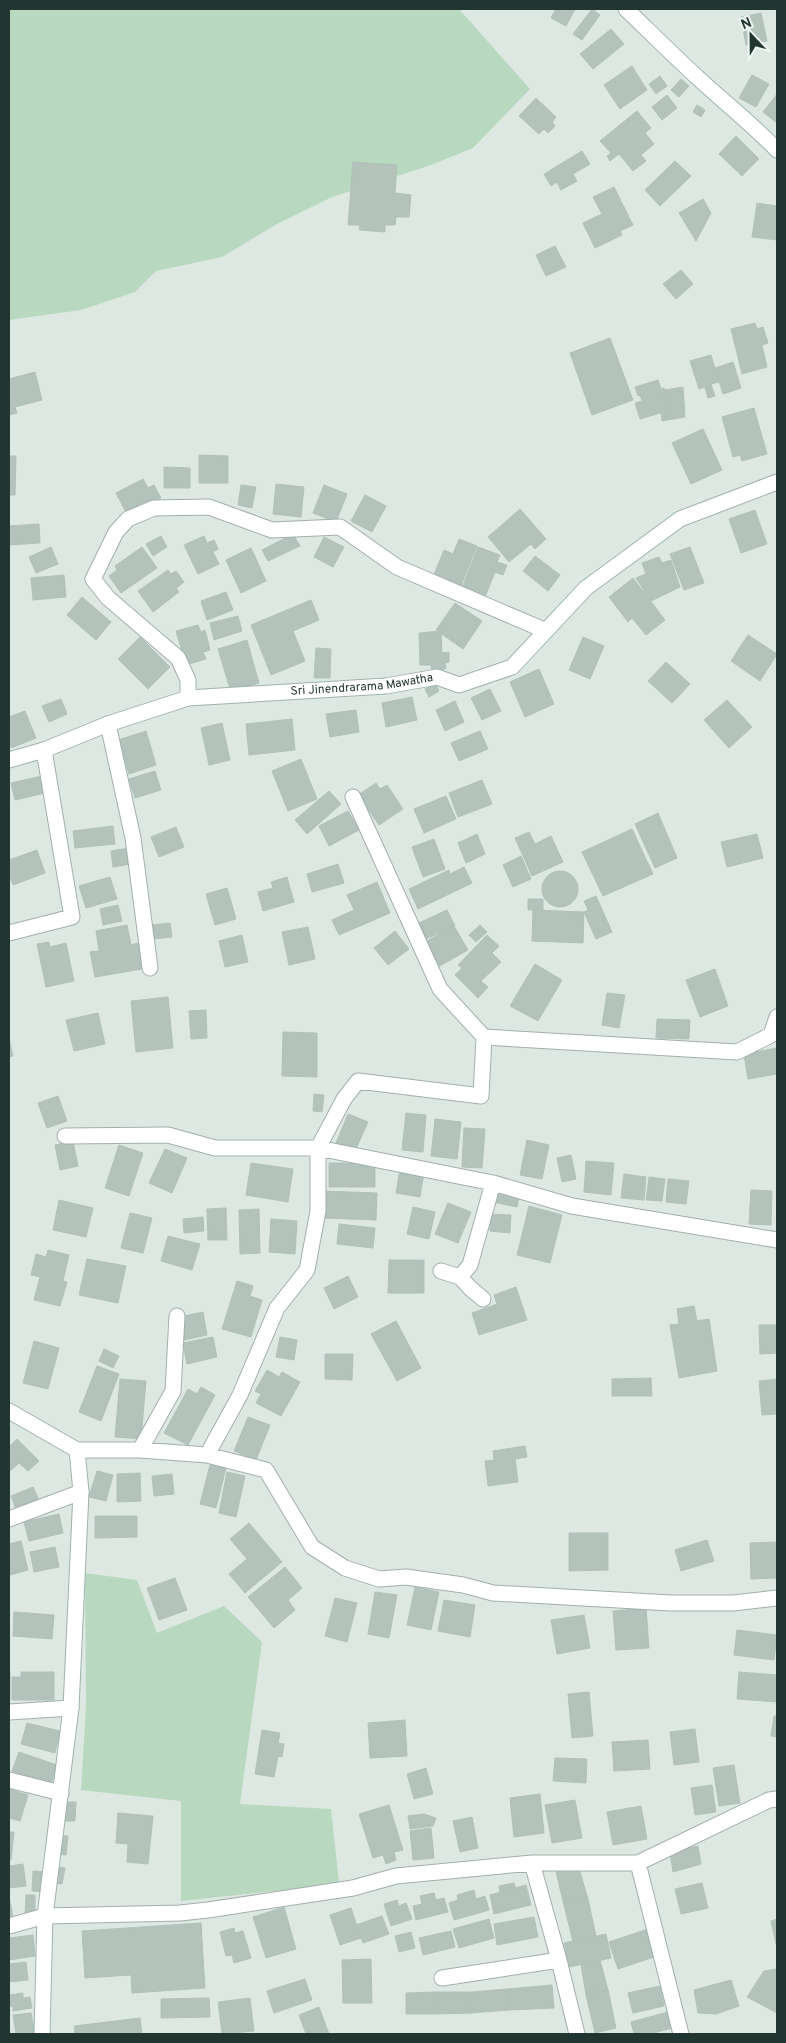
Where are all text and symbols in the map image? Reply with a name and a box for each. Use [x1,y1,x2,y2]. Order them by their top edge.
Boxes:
north arrow [726,10,776,60]
text: N [739,15,755,34]
street label: Sri Jinendrarama Mawatha [290,670,434,700]

